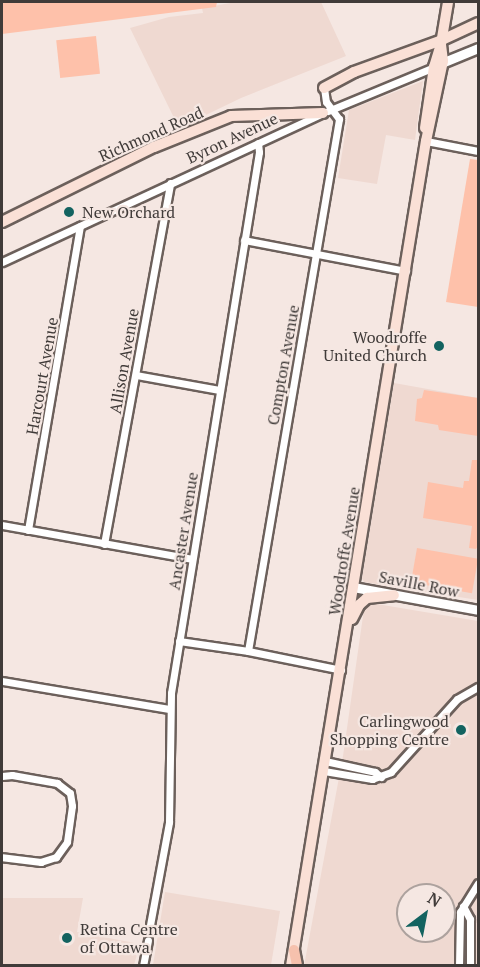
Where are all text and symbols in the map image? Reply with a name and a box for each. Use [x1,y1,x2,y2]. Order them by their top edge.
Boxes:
street label: Richmond Road [96,102,206,166]
street label: Byron Avenue [183,108,281,168]
place label: New Orchard [82,202,175,222]
marker: New Orchard [60,203,78,221]
street label: Compton Avenue [263,303,303,427]
street label: Allison Avenue [105,307,143,415]
street label: Harcourt Avenue [22,316,62,436]
place label: Woodroffe United Church [323,327,427,365]
marker: Woodroffe United Church [432,339,446,353]
street label: Ancaster Avenue [164,471,202,591]
street label: Woodroffe Avenue [324,485,364,617]
street label: Saville Row [377,567,461,601]
place label: Carlingwood Shopping Centre [330,711,449,749]
marker: Carlingwood Shopping Centre [454,723,468,737]
north arrow [396,883,456,943]
text: N [423,887,445,912]
place label: Retina Centre of Ottawa [80,919,178,957]
marker: Retina Centre of Ottawa [58,929,76,947]

